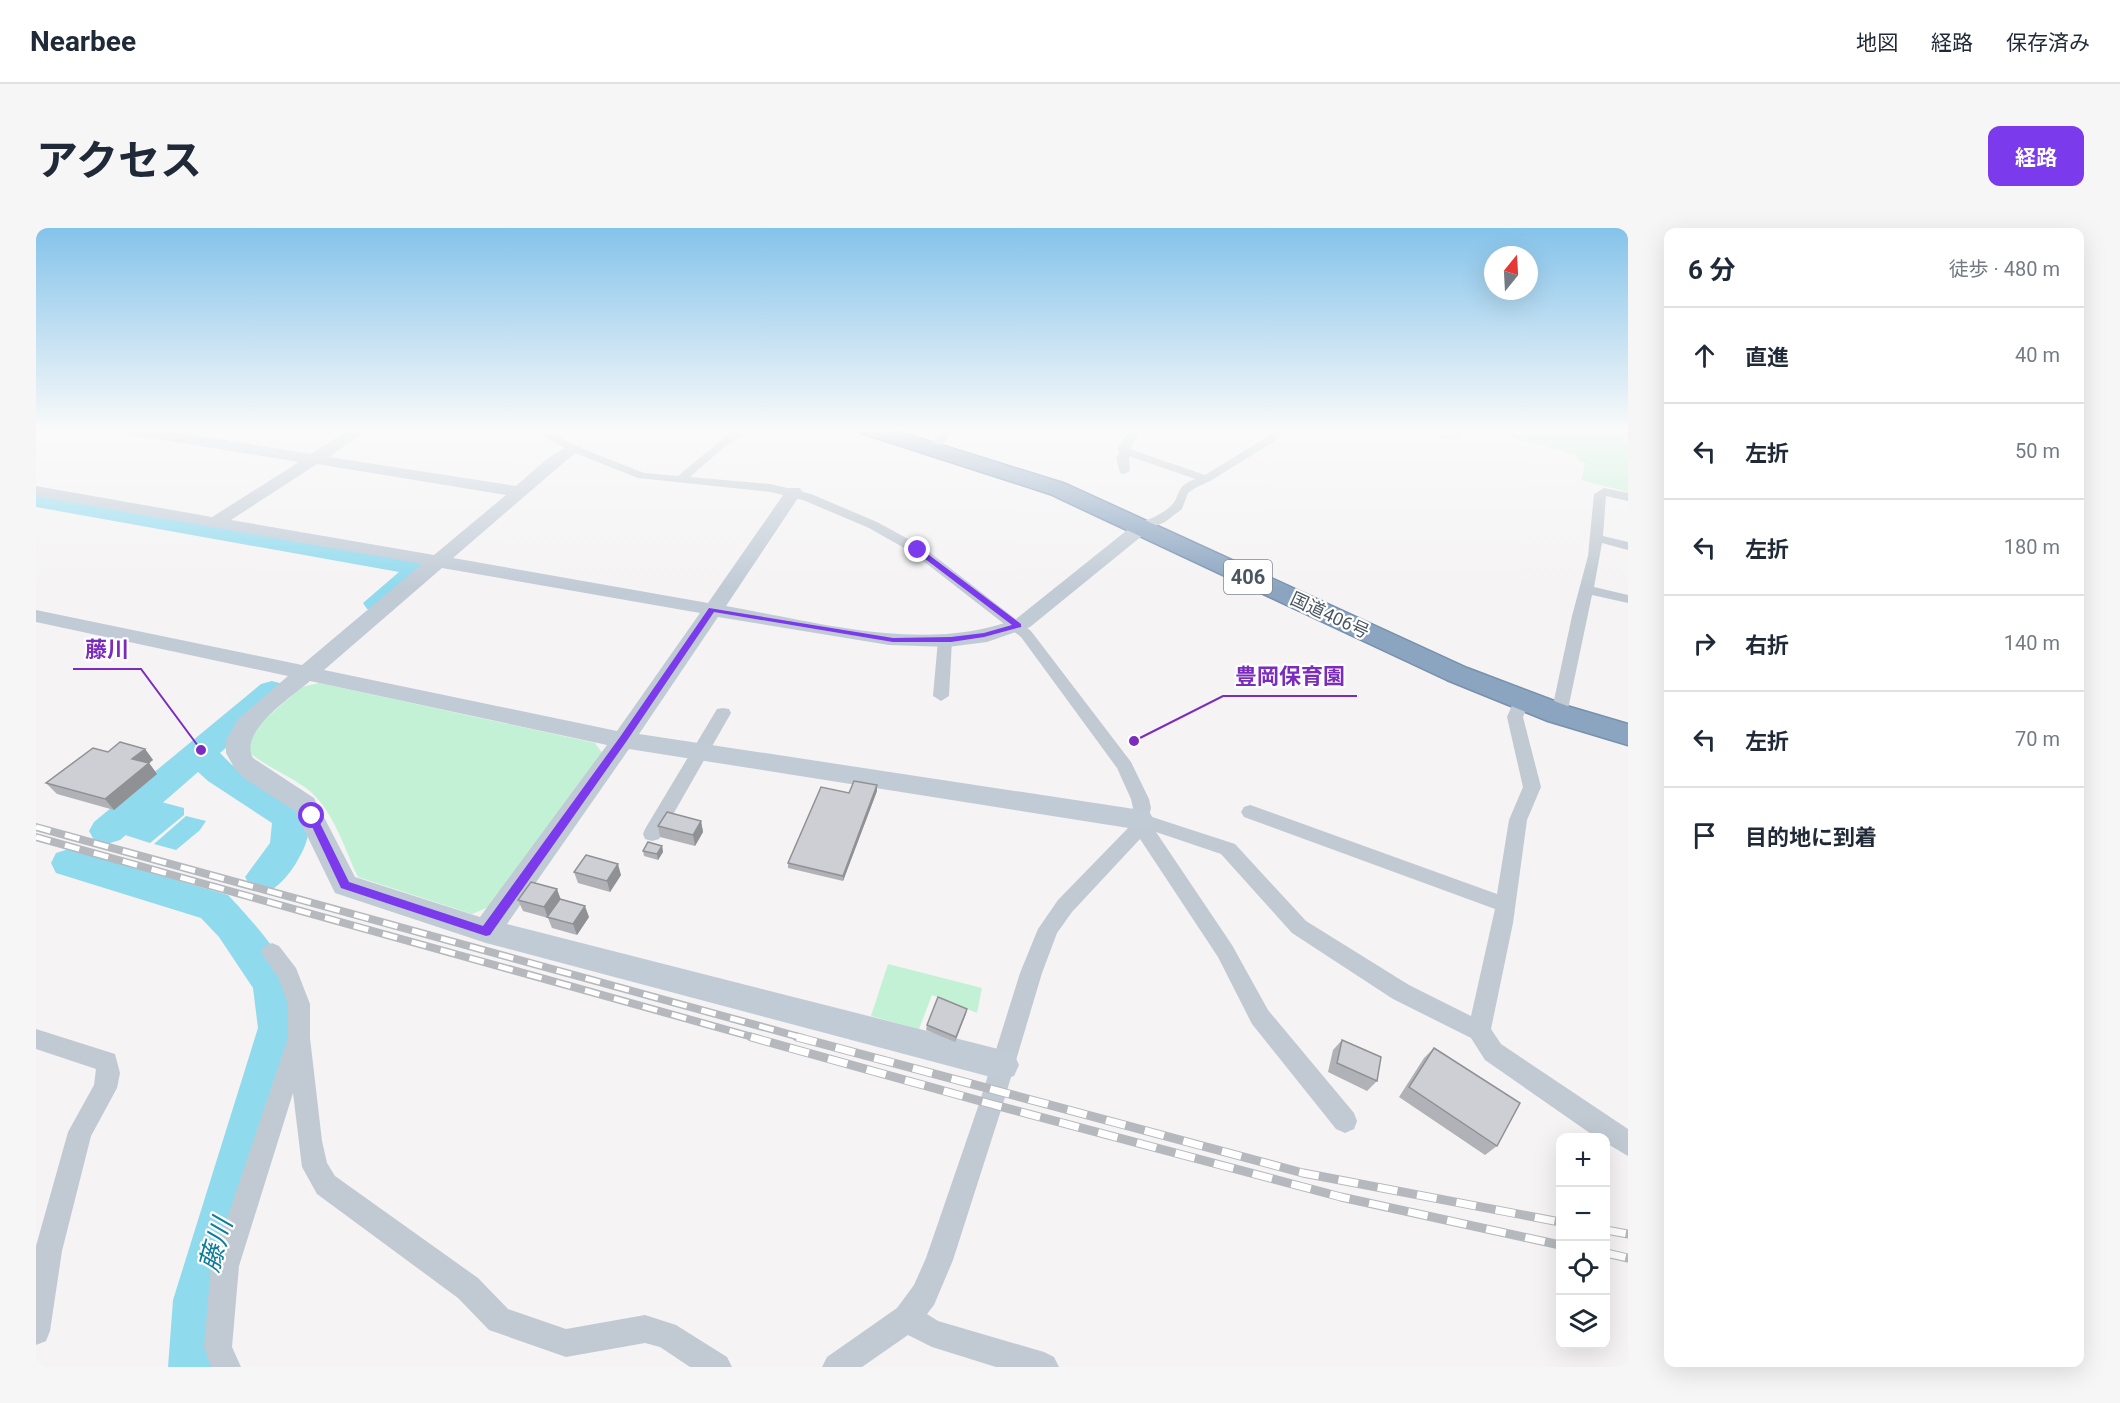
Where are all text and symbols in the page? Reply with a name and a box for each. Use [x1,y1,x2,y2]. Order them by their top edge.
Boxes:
text: Nearbee [30,25,136,58]
text: 地図 [1856,31,1898,55]
text: 経路 [1931,31,1973,55]
text: 保存済み [2006,31,2090,55]
button: 経路 [1988,126,2084,186]
text: アクセス [36,136,202,185]
north arrow [1484,246,1538,300]
text: 6 分 [1688,255,1735,285]
text: 徒歩 · 480 m [1949,257,2060,281]
icon: ahead [1688,339,1721,372]
text: 40 m [2015,343,2060,367]
text: 直進 [1745,345,1789,370]
icon: left [1688,435,1721,468]
text: 50 m [2015,439,2060,463]
text: 左折 [1745,441,1789,466]
icon: left [1688,531,1721,564]
text: 180 m [2004,535,2060,559]
route end [904,536,930,562]
text: 左折 [1745,537,1789,562]
road number: 406 [1224,560,1272,594]
street label: 国道406号 [1287,588,1373,642]
icon: right [1688,627,1721,660]
callout: 藤川 [73,629,141,669]
text: 140 m [2004,631,2060,655]
text: 右折 [1745,633,1789,658]
text: 藤川 [85,637,129,662]
callout: 豊岡保育園 [1223,656,1357,696]
text: 豊岡保育園 [1235,664,1345,689]
icon: left [1688,723,1721,756]
text: 70 m [2015,727,2060,751]
text: 左折 [1745,729,1789,754]
route start [298,802,324,828]
icon: arrive [1688,819,1721,852]
text: 目的地に到着 [1745,825,1877,850]
map controls [1556,1133,1610,1349]
button: + [1556,1133,1610,1187]
button: − [1556,1187,1610,1241]
water label: 藤川 [193,1212,240,1275]
button: locate [1556,1241,1610,1295]
button: layers [1556,1295,1610,1349]

